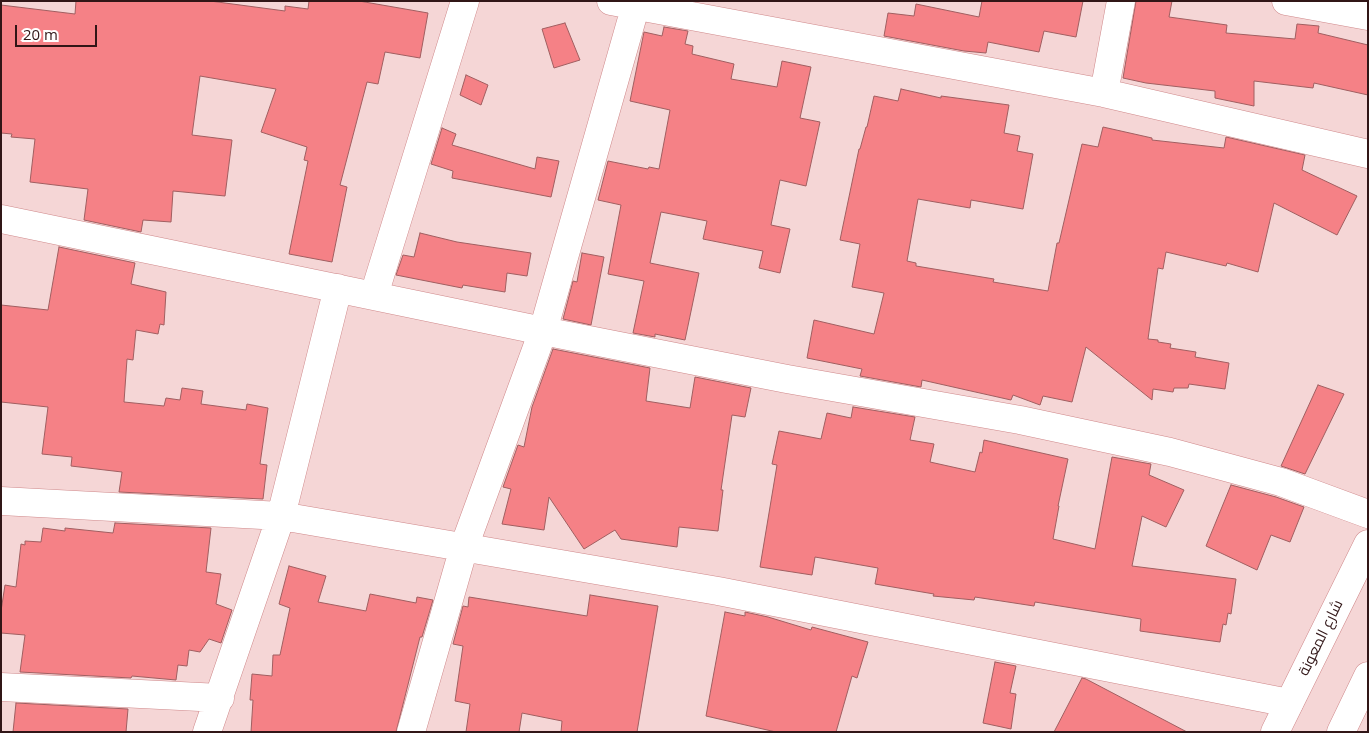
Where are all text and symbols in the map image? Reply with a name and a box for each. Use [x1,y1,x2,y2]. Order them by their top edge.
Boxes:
scale bar [18,15,100,47]
text: 20 m [23,24,58,44]
street label: شارع المعونة [1295,597,1347,679]

